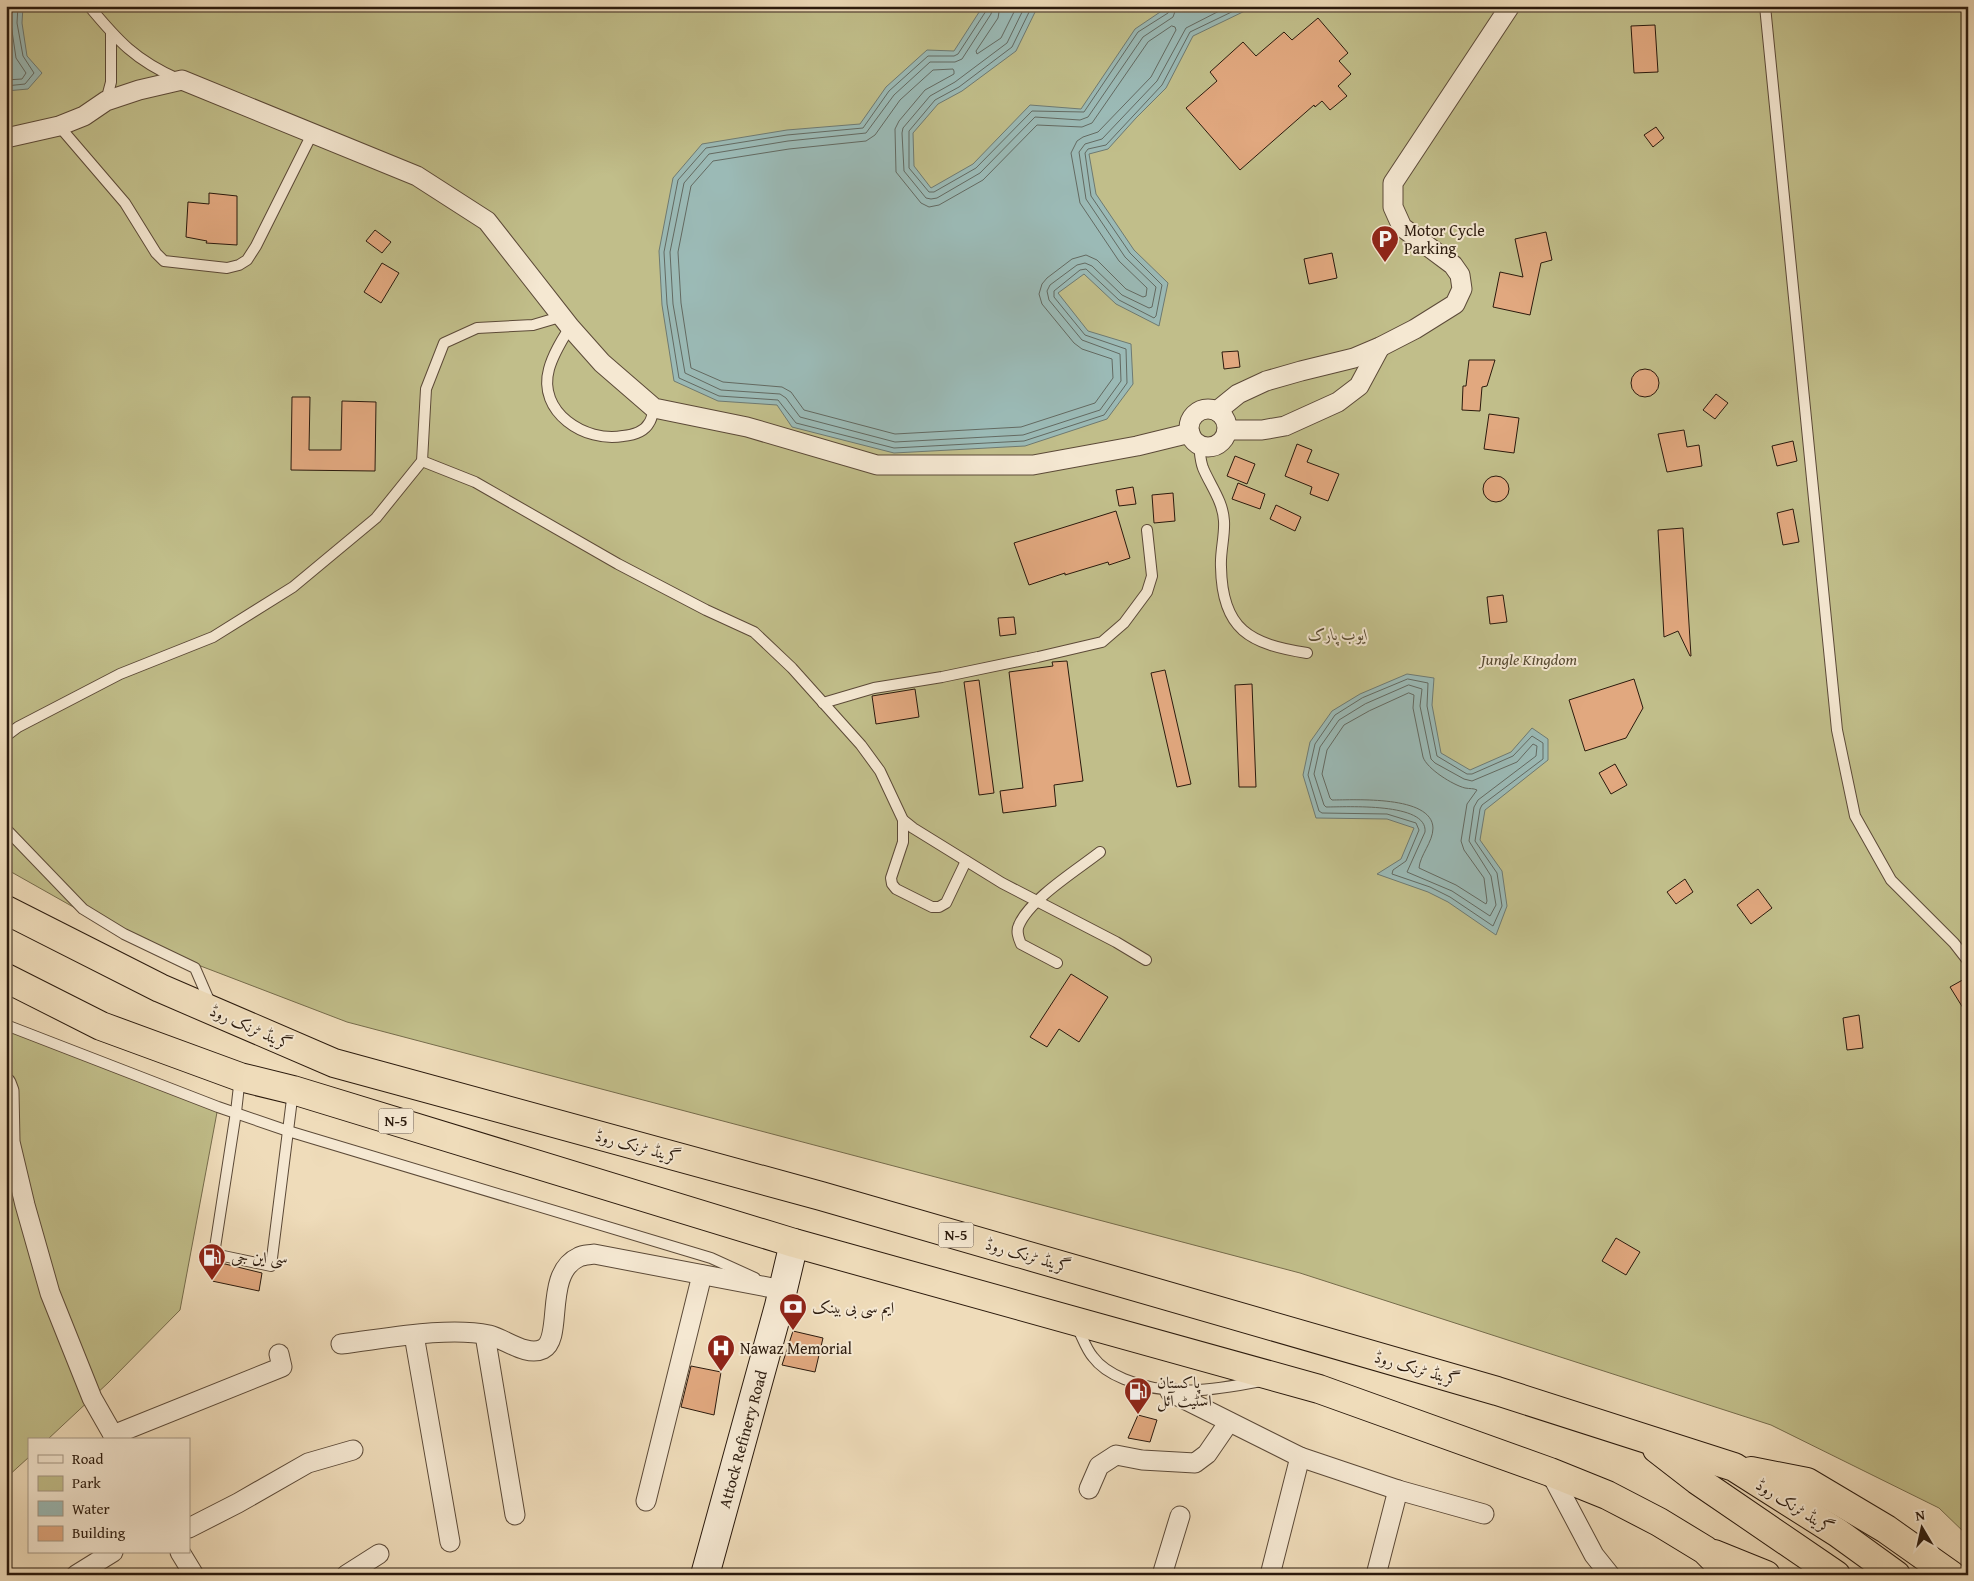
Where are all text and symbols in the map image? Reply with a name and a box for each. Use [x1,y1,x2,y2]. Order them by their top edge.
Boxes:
place label: Motor Cycle Parking [1404,218,1485,260]
parking icon: Motor Cycle Parking [1370,224,1400,263]
park label: ایوب پارک [1308,622,1368,646]
park label: Jungle Kingdom [1478,647,1577,671]
street label: گرینڈ ٹرنک روڈ [206,998,296,1056]
road number: N-5 [378,1108,414,1134]
street label: گرینڈ ٹرنک روڈ [592,1123,684,1169]
road number: N-5 [938,1222,974,1248]
street label: گرینڈ ٹرنک روڈ [982,1231,1074,1279]
fuel station icon: سی این جی [197,1242,227,1281]
place label: سی این جی [231,1245,288,1269]
bank icon: ایم سی بی بینک [778,1292,808,1331]
place label: ایم سی بی بینک [812,1295,894,1322]
hospital icon: Nawaz Memorial [706,1333,736,1372]
place label: Nawaz Memorial [740,1336,852,1360]
street label: گرینڈ ٹرنک روڈ [1371,1344,1463,1392]
street label: Attock Refinery Road [712,1367,773,1511]
place label: پاکستان اسٹیٹ آئل [1157,1370,1212,1412]
fuel station icon: پاکستان اسٹیٹ آئل [1123,1376,1153,1415]
legend [28,1438,190,1554]
text: Road [72,1448,103,1469]
text: Park [72,1472,101,1493]
street label: گرینڈ ٹرنک روڈ [1751,1473,1839,1539]
text: Water [72,1498,110,1519]
north arrow [1896,1504,1946,1554]
text: N [1914,1504,1927,1526]
text: Building [72,1522,126,1543]

